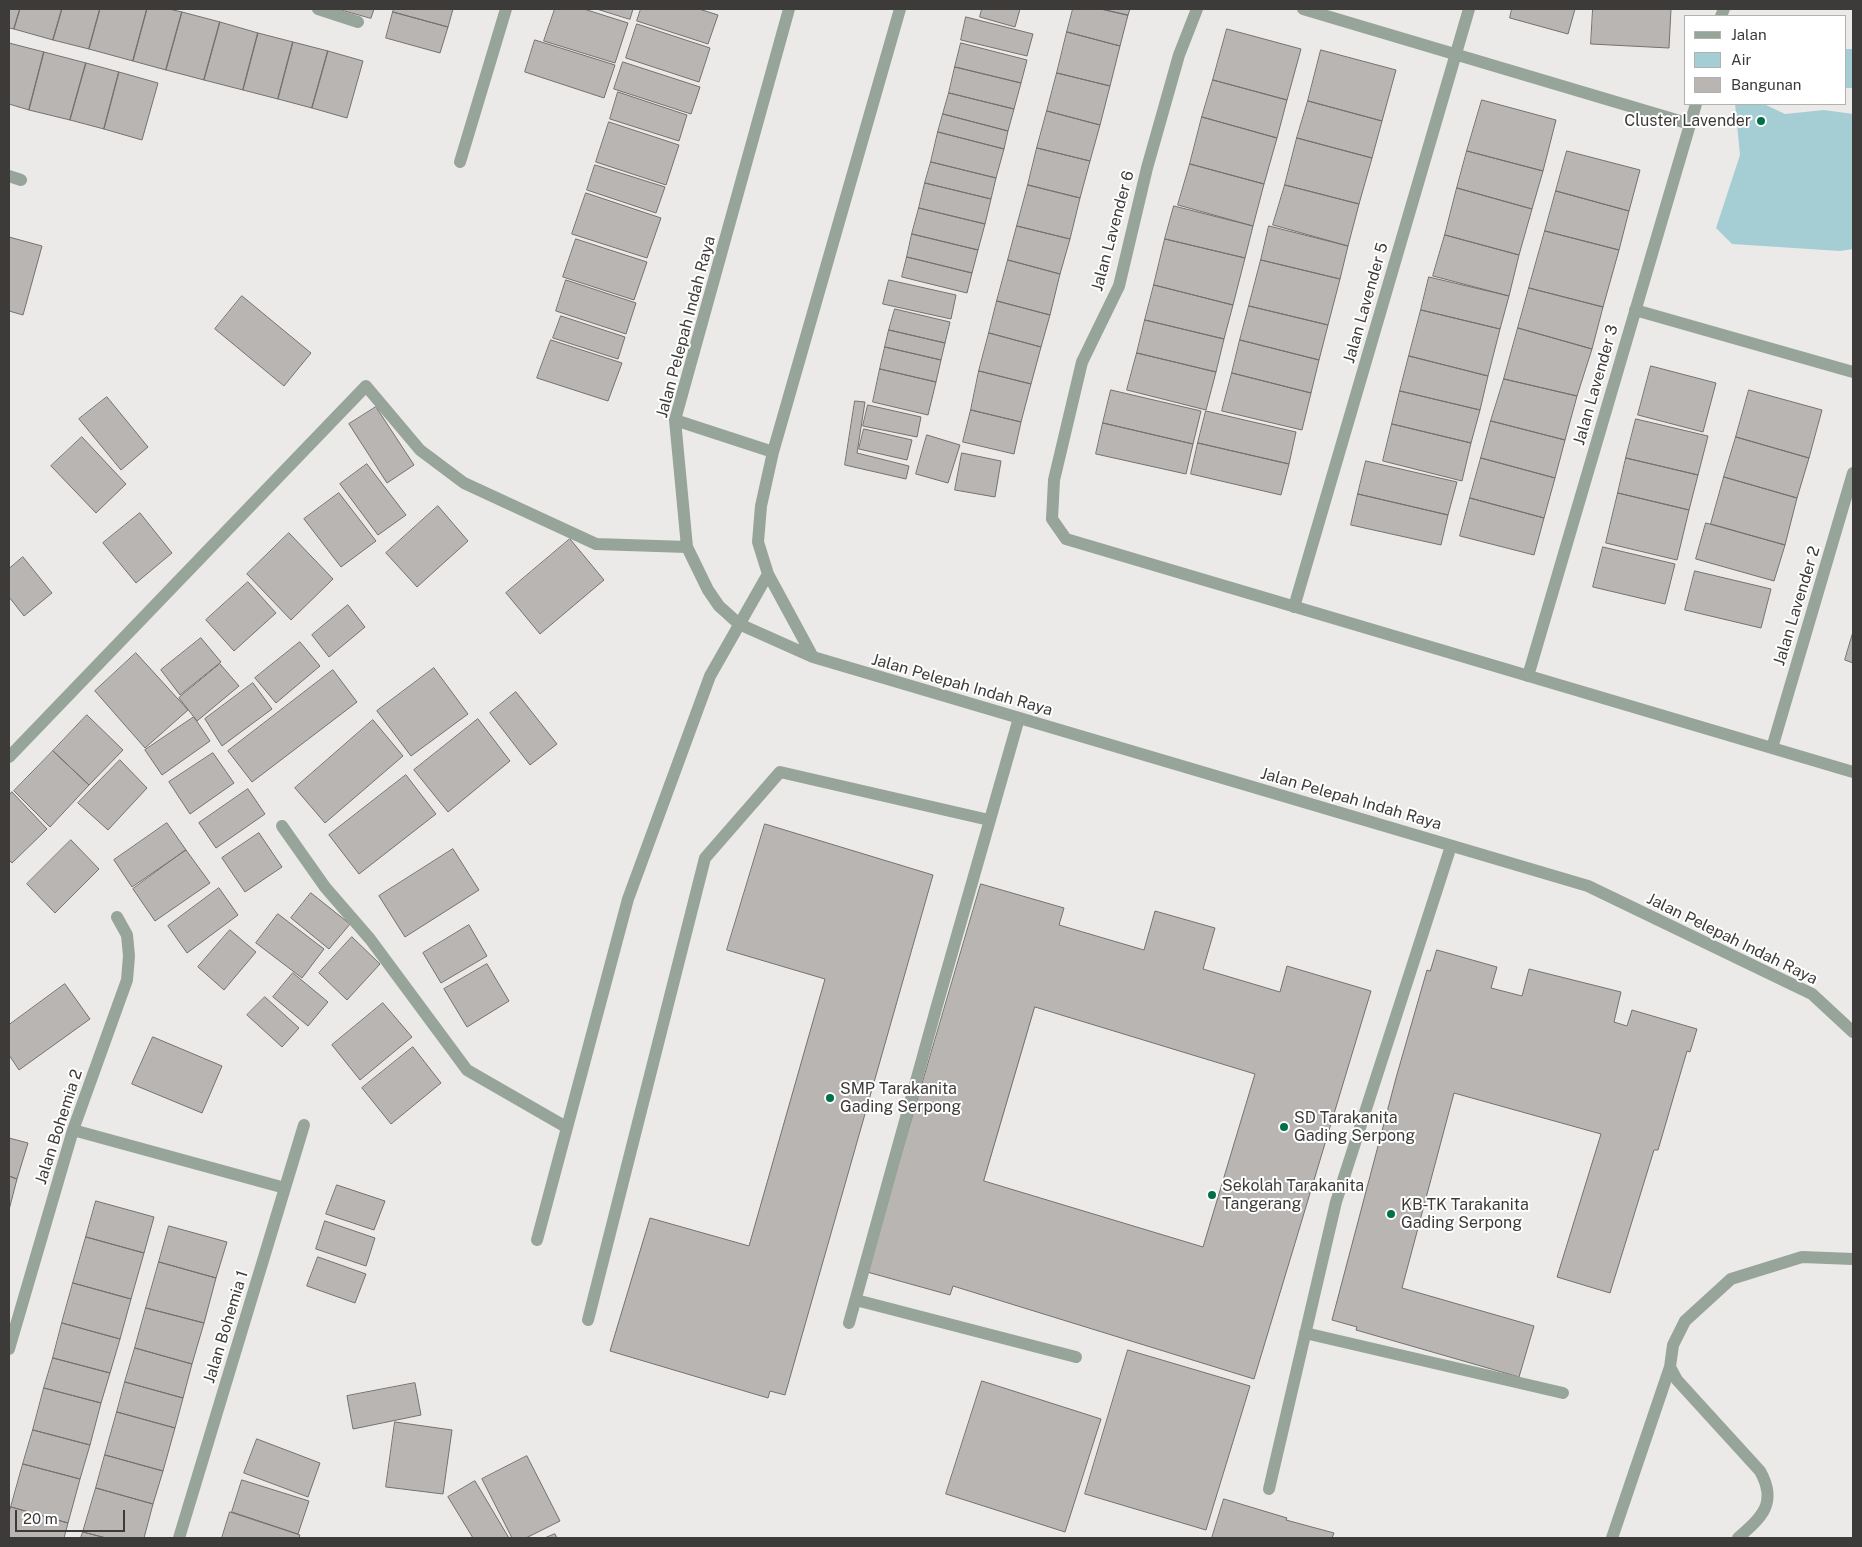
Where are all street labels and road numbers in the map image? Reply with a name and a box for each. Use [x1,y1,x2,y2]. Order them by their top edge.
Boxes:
street label: Jalan Lavender 6 [1088,168,1138,294]
street label: Jalan Pelepah Indah Raya [652,234,720,420]
street label: Jalan Lavender 5 [1340,240,1392,366]
street label: Jalan Lavender 3 [1570,323,1622,447]
street label: Jalan Lavender 2 [1770,544,1824,668]
street label: Jalan Pelepah Indah Raya [869,650,1055,720]
street label: Jalan Pelepah Indah Raya [1258,764,1444,834]
street label: Jalan Pelepah Indah Raya [1644,889,1820,989]
street label: Jalan Bohemia 2 [31,1067,87,1187]
street label: Jalan Bohemia 1 [200,1268,252,1386]

